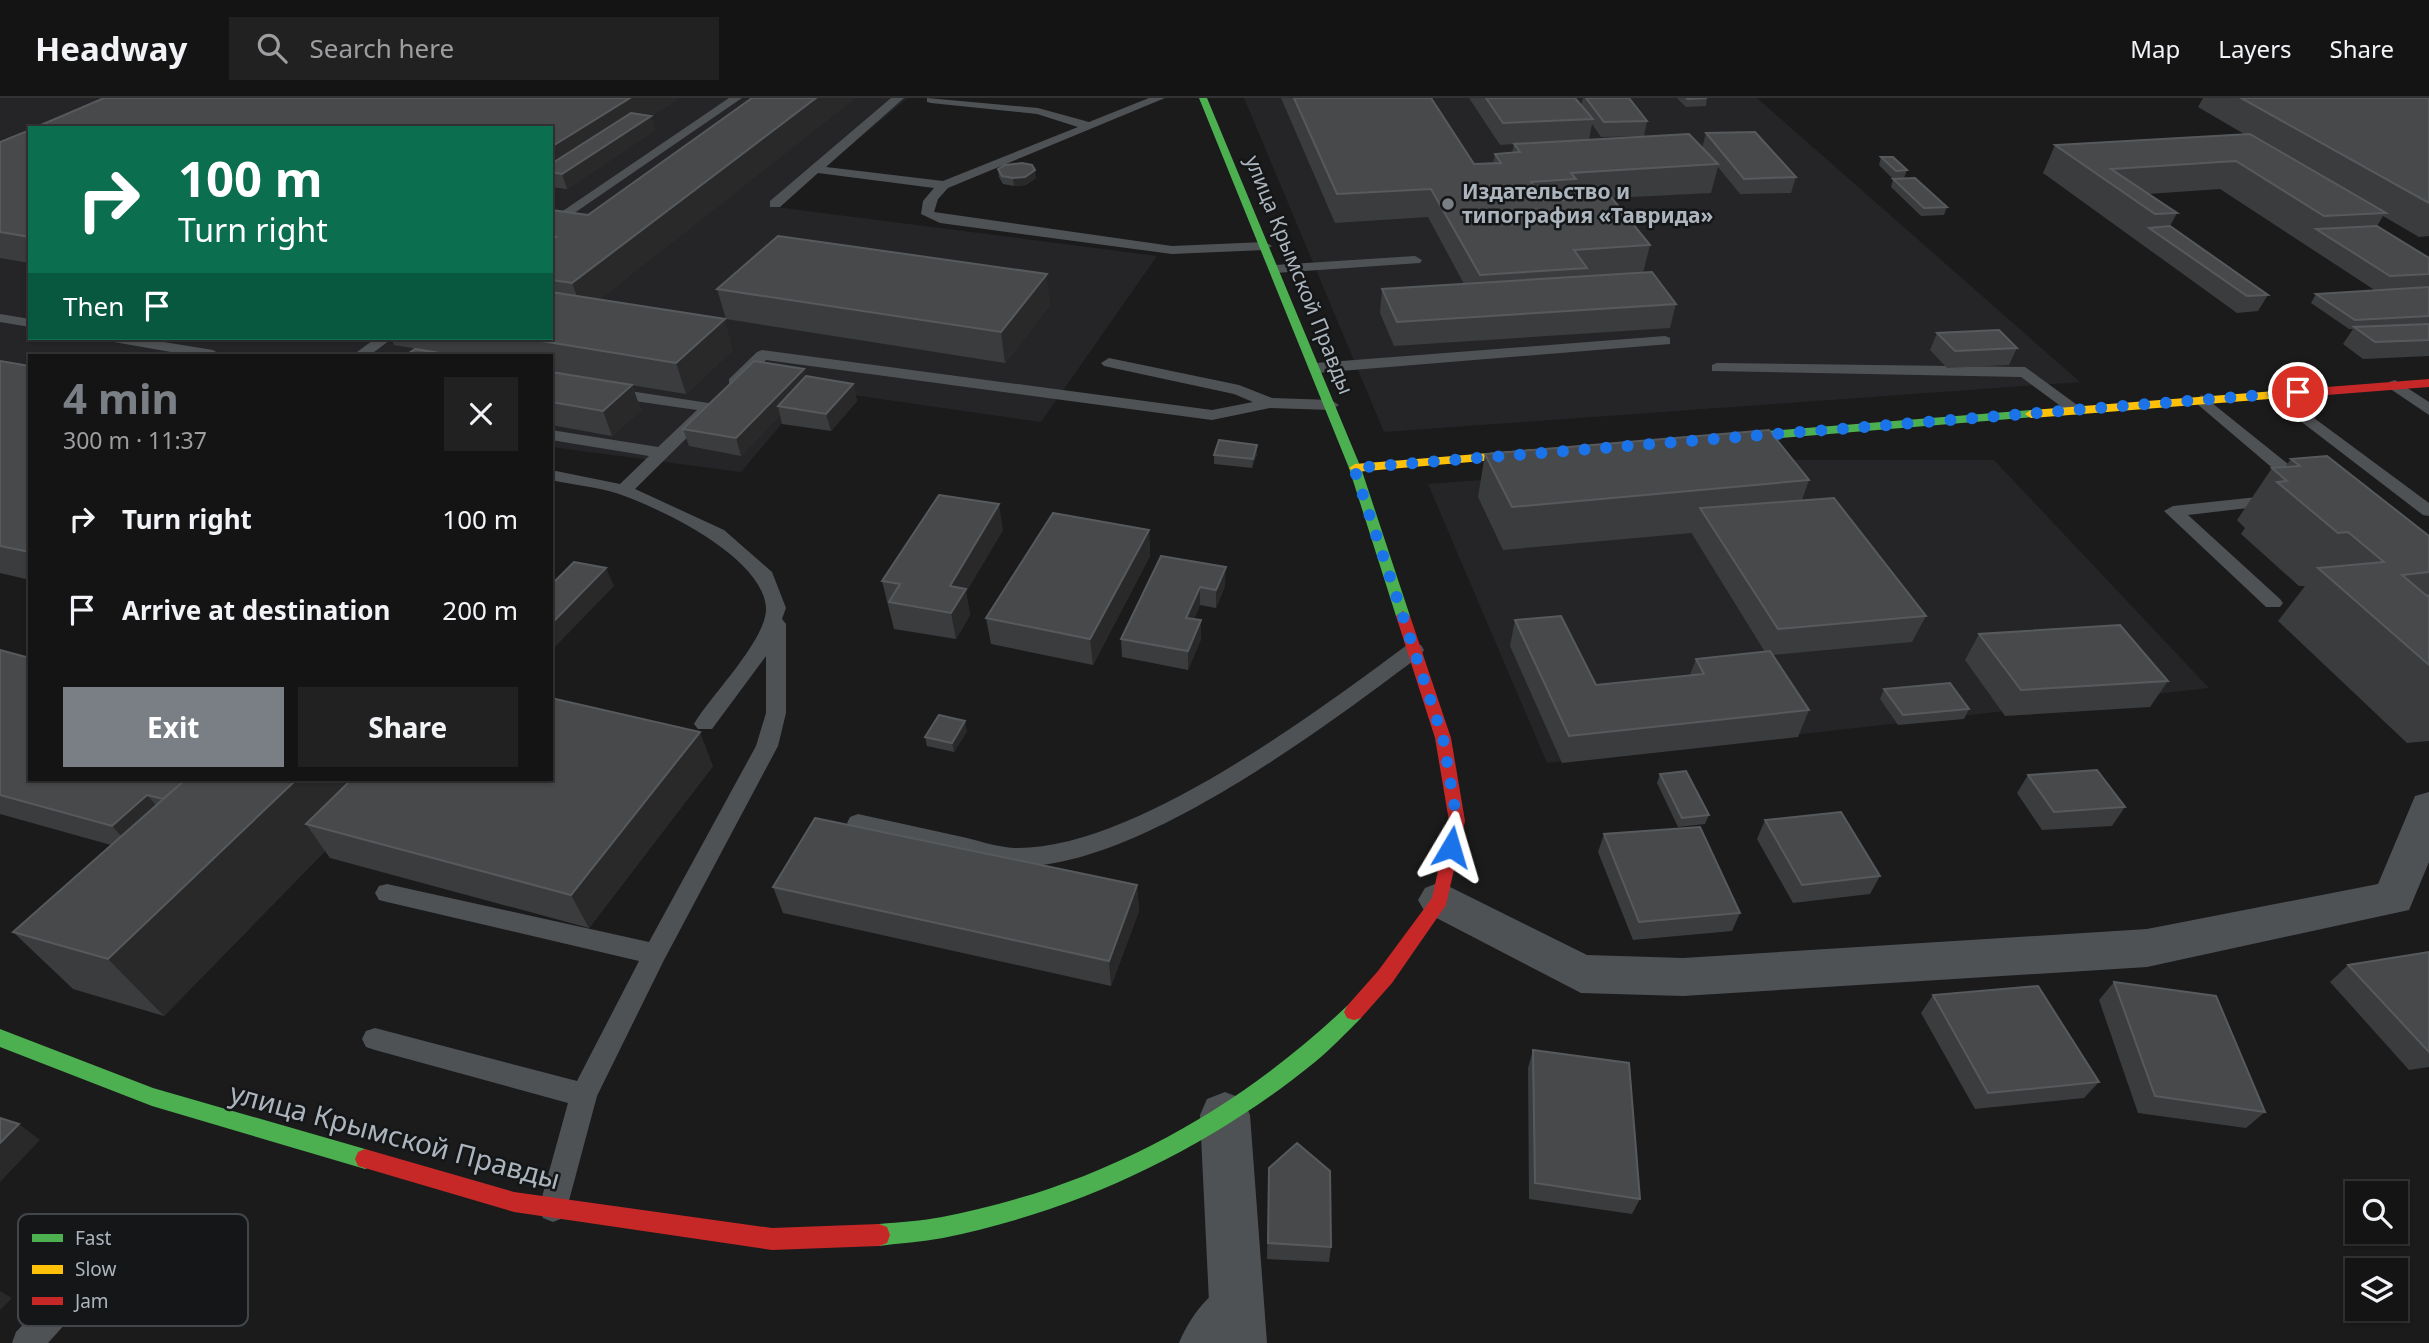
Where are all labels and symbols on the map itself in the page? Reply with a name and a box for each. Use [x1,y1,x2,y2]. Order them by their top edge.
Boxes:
street label: улица Крымской Правды [1239,151,1361,398]
place label: Издательство и типография «Таврида» [1462,177,1714,229]
marker: Издательство и типография «Таврида» [1440,196,1456,212]
pin [2268,362,2328,422]
position arrow [1414,810,1488,884]
street label: улица Крымской Правды [226,1073,565,1197]
legend [18,1214,248,1326]
text: Fast [75,1225,112,1251]
text: Slow [75,1256,116,1282]
text: Jam [73,1288,109,1314]

